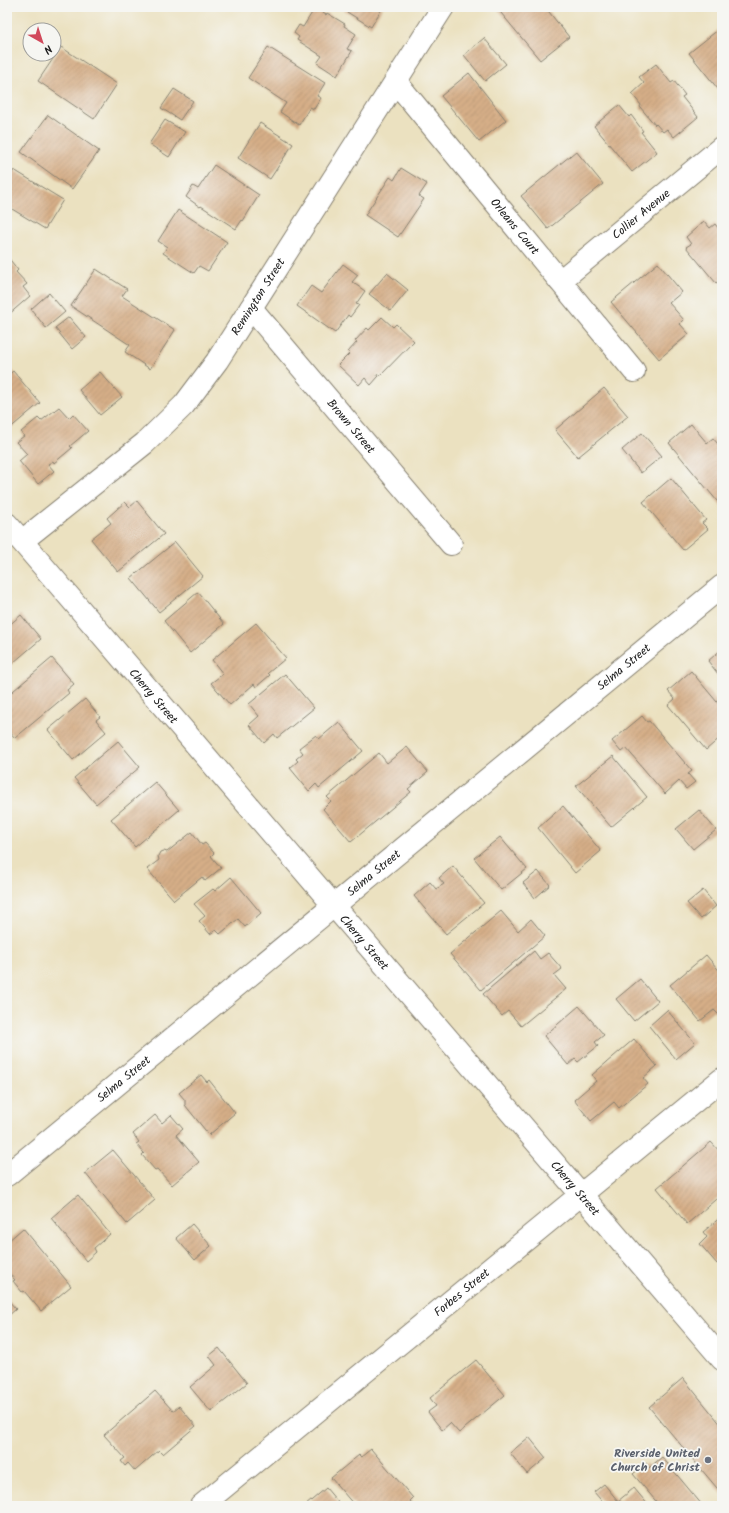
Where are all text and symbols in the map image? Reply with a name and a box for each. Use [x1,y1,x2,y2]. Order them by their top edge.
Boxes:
north arrow [22,22,62,62]
text: N [39,40,56,58]
street label: Collier Avenue [608,184,675,244]
street label: Orleans Court [485,194,544,260]
street label: Remington Street [227,254,291,339]
street label: Brown Street [322,395,380,458]
street label: Selma Street [593,639,655,695]
street label: Cherry Street [124,664,183,729]
street label: Selma Street [343,845,405,901]
street label: Cherry Street [334,911,393,975]
street label: Selma Street [93,1051,155,1107]
street label: Cherry Street [545,1156,604,1221]
street label: Forbes Street [430,1264,494,1322]
place label: Riverside United Church of Christ [610,1444,701,1477]
marker: Riverside United Church of Christ [703,1455,713,1465]

